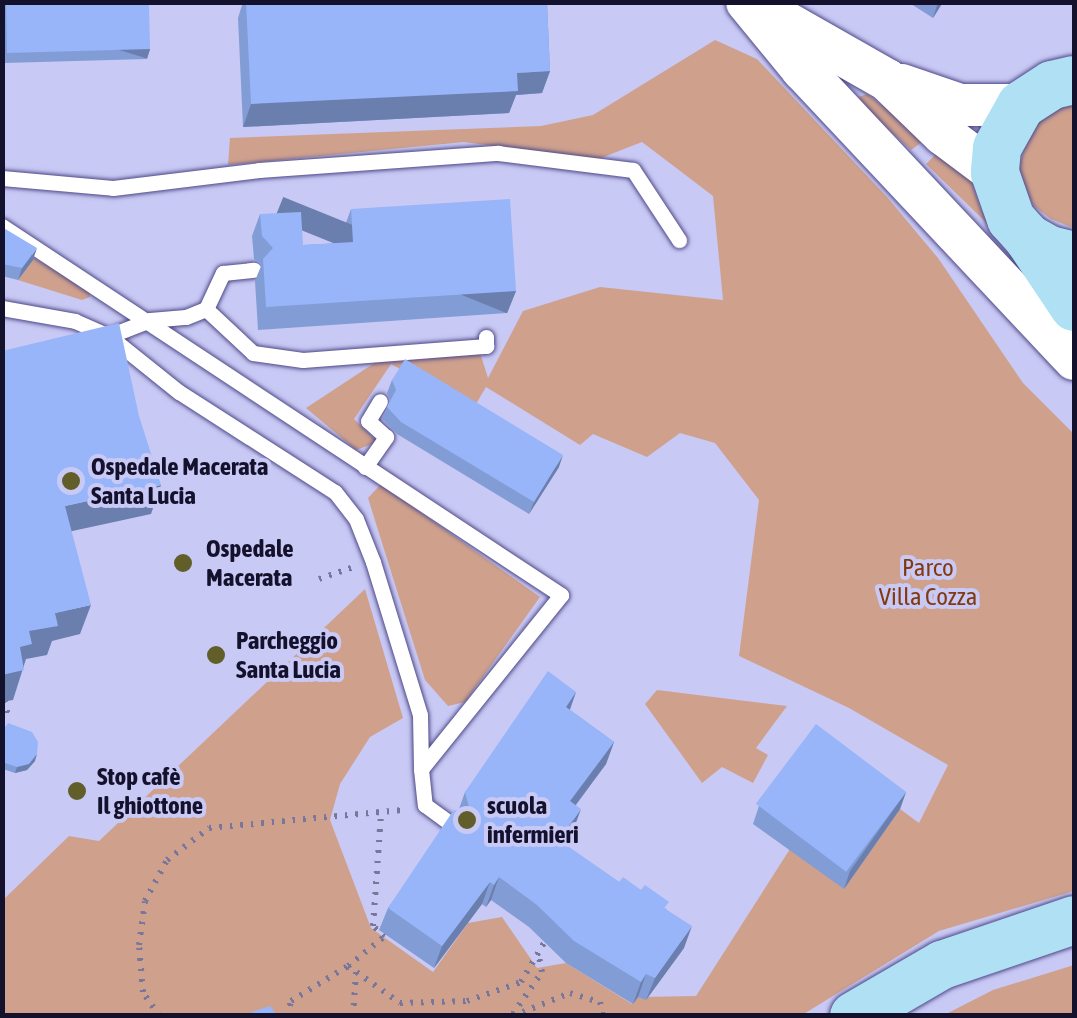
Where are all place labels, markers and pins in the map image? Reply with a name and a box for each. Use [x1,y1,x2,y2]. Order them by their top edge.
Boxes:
place label: Ospedale Macerata Santa Lucia [91,452,268,511]
marker: Ospedale Macerata Santa Lucia [60,470,82,492]
place label: Ospedale Macerata [206,534,294,593]
marker: Ospedale Macerata [170,550,196,576]
place label: Parcheggio Santa Lucia [236,626,341,685]
marker: Parcheggio Santa Lucia [205,644,227,666]
place label: Stop cafè Il ghiottone [97,762,203,821]
marker: Stop cafè Il ghiottone [66,780,88,802]
place label: scuola infermieri [487,791,579,850]
marker: scuola infermieri [456,809,478,831]

